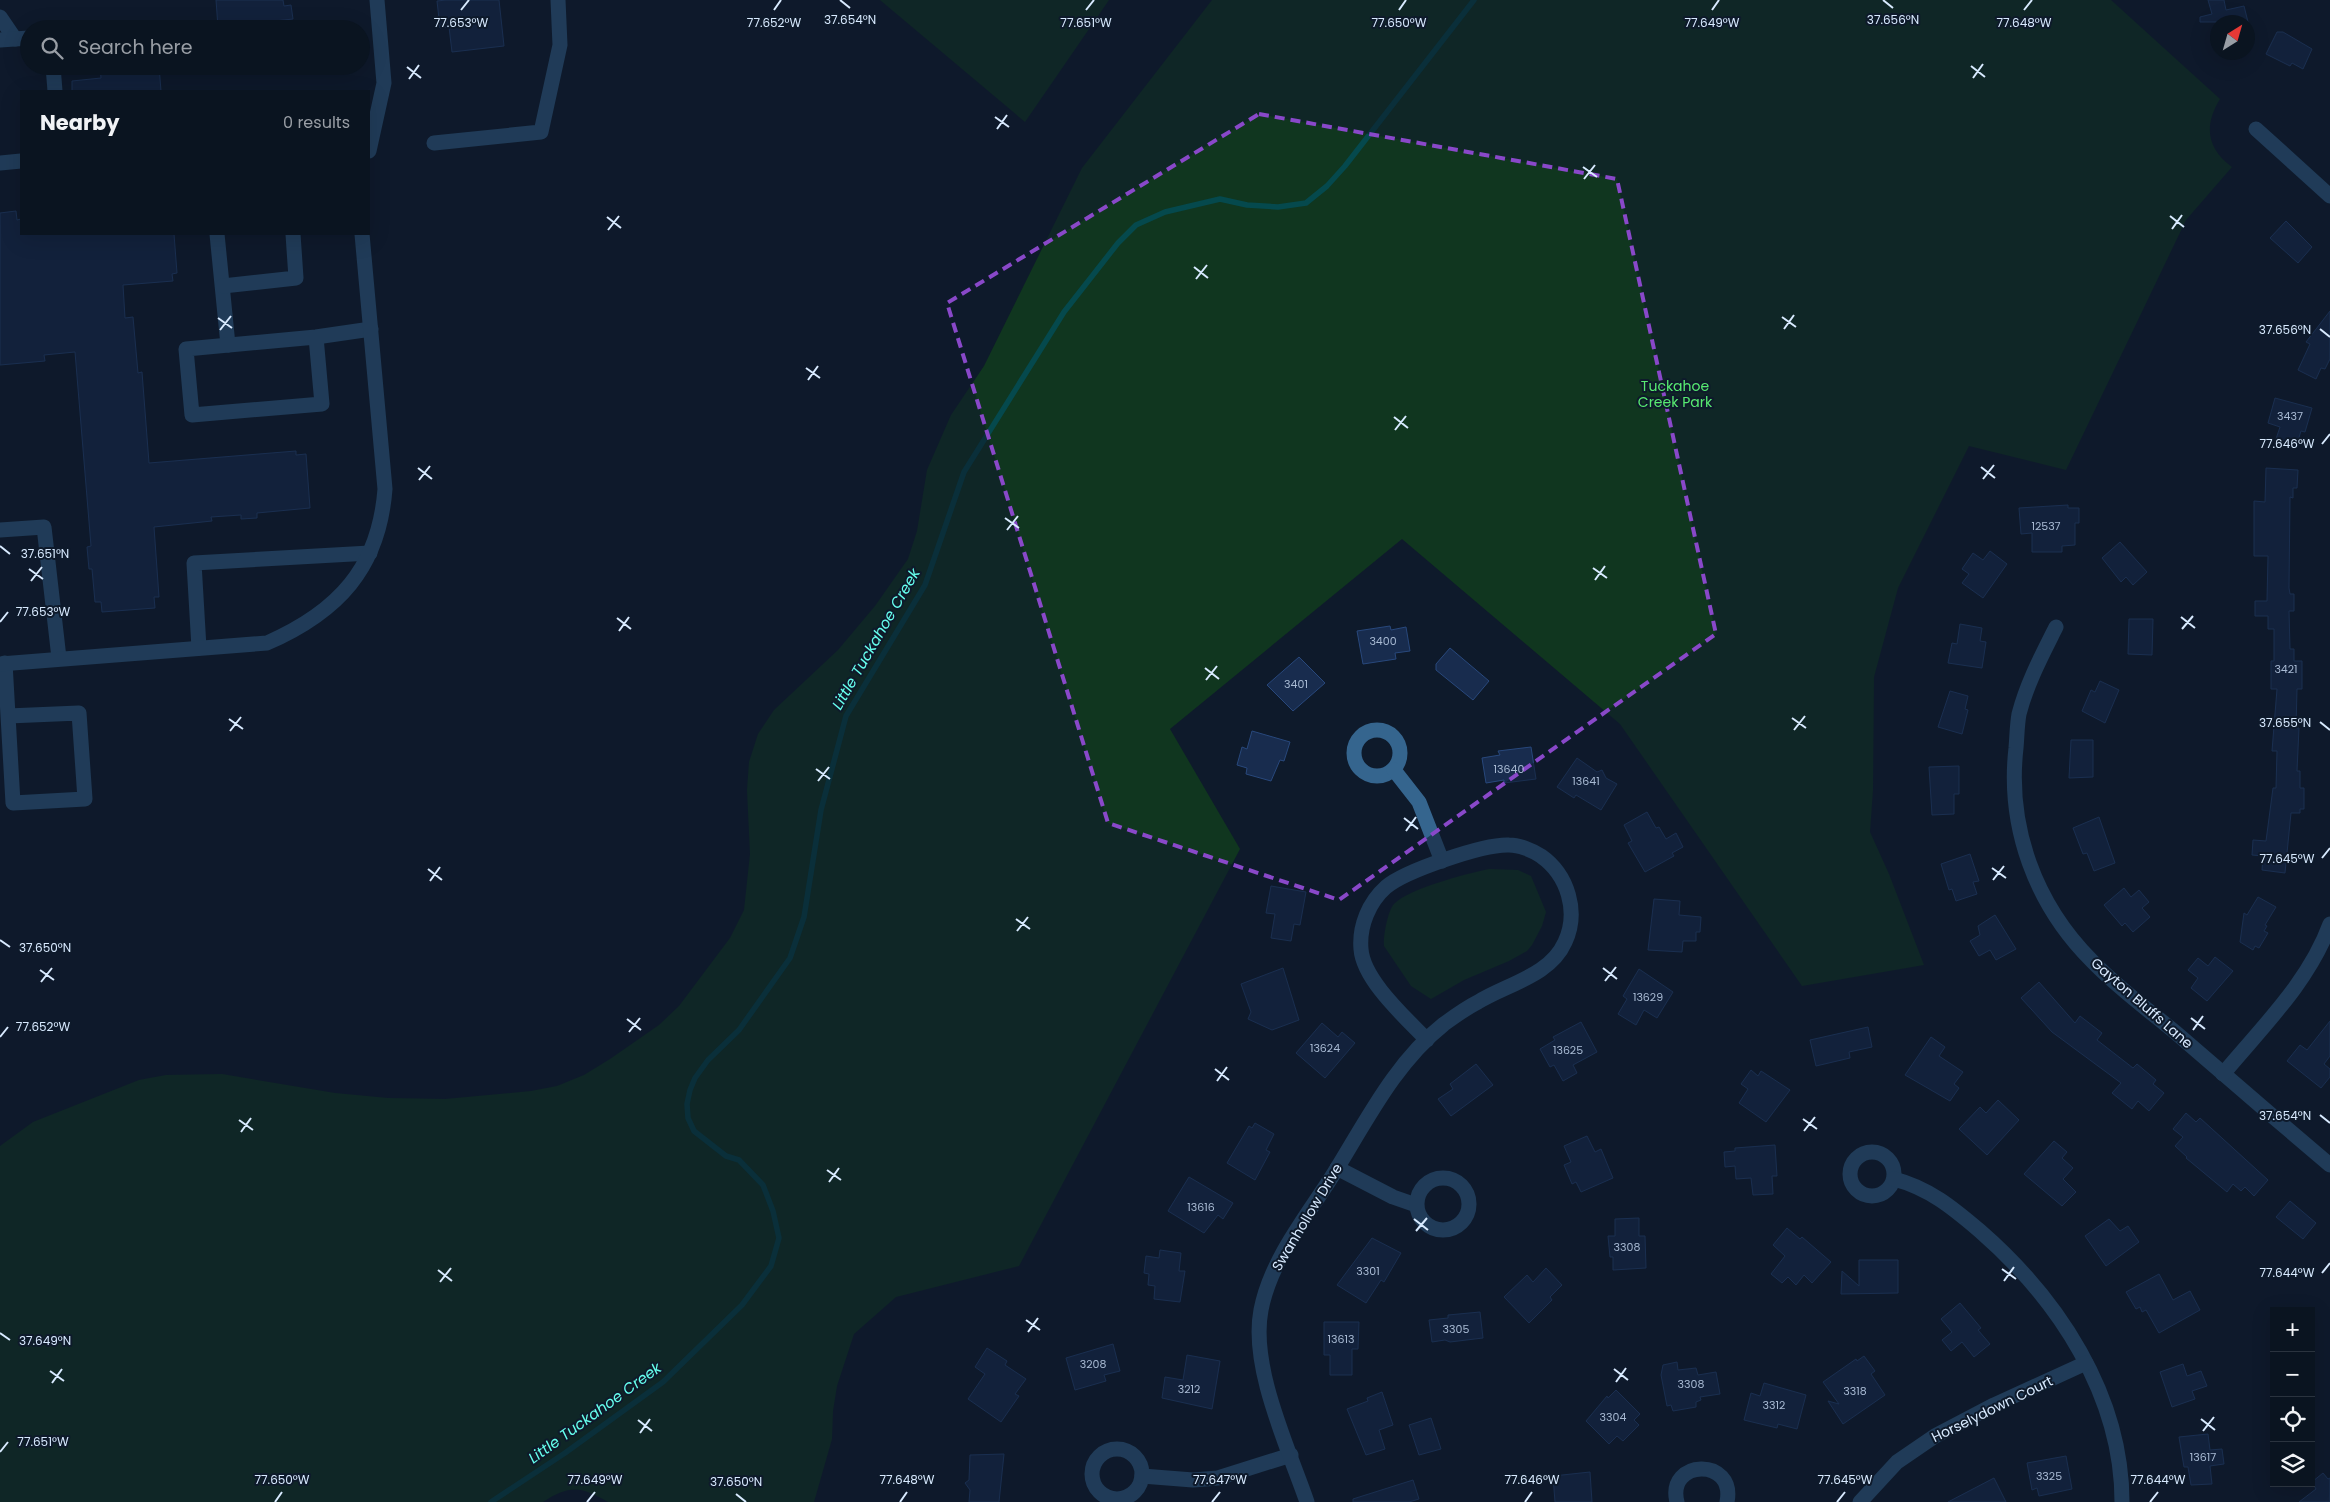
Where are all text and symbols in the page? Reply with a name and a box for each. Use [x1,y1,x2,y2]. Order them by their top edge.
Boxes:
text: 37.654°N [824,11,876,28]
text: 37.656°N [1867,11,1919,28]
text: 77.653°W [434,14,489,31]
text: 77.652°W [747,14,801,31]
text: 77.651°W [1060,14,1112,31]
text: 77.650°W [1372,14,1427,31]
text: 77.649°W [1685,14,1740,31]
text: 77.648°W [1997,14,2052,31]
north arrow [2210,15,2255,60]
search box [20,20,370,75]
icon: search [38,34,66,62]
text: Search here [78,34,192,61]
text: Nearby [40,108,120,137]
text: 0 results [283,111,350,134]
text: 37.656°N [2259,321,2311,338]
park label: Tuckahoe Creek Park [1638,376,1713,412]
house number: 3437 [2277,408,2303,424]
text: 77.646°W [2259,435,2315,452]
house number: 12537 [2031,518,2061,534]
text: 37.651°N [21,545,69,562]
water label: Little Tuckahoe Creek [827,563,925,713]
text: 77.653°W [16,603,71,620]
house number: 3400 [1369,633,1397,649]
house number: 3421 [2274,661,2298,677]
house number: 3401 [1284,676,1308,692]
text: 37.655°N [2259,714,2311,731]
house number: 13640 [1494,761,1524,777]
house number: 13641 [1572,773,1600,789]
text: 77.645°W [2260,850,2315,867]
text: 37.650°N [19,939,71,956]
street label: Gayton Bluffs Lane [2087,953,2198,1053]
house number: 13629 [1633,989,1663,1005]
text: 77.652°W [16,1018,70,1035]
house number: 13624 [1310,1040,1340,1056]
house number: 13625 [1553,1042,1583,1058]
text: 37.654°N [2259,1107,2311,1124]
street label: Swanhollow Drive [1267,1159,1347,1275]
house number: 13616 [1187,1199,1215,1215]
house number: 3308 [1614,1239,1640,1255]
house number: 3301 [1356,1263,1380,1279]
text: 77.644°W [2260,1264,2315,1281]
map controls [2270,1307,2315,1487]
button: + [2270,1307,2315,1352]
house number: 3305 [1443,1321,1469,1337]
house number: 13613 [1328,1331,1354,1347]
text: 37.649°N [19,1332,71,1349]
button: − [2270,1352,2315,1397]
water label: Little Tuckahoe Creek [524,1356,667,1468]
house number: 3208 [1080,1356,1106,1372]
street label: Horselydown Court [1928,1371,2056,1447]
house number: 3308 [1678,1376,1704,1392]
house number: 3212 [1178,1381,1200,1397]
house number: 3318 [1843,1383,1867,1399]
house number: 3312 [1763,1397,1785,1413]
button: locate [2270,1397,2315,1442]
house number: 3304 [1600,1409,1626,1425]
text: 77.651°W [17,1433,69,1450]
button: layers [2270,1442,2315,1487]
house number: 13617 [2190,1449,2216,1465]
house number: 3325 [2036,1468,2062,1484]
text: 77.650°W [255,1471,310,1488]
text: 77.649°W [568,1471,623,1488]
text: 77.648°W [880,1471,935,1488]
text: 77.647°W [1193,1471,1247,1488]
text: 77.646°W [1504,1471,1560,1488]
text: 77.645°W [1818,1471,1873,1488]
text: 77.644°W [2131,1471,2186,1488]
text: 37.650°N [710,1473,762,1490]

